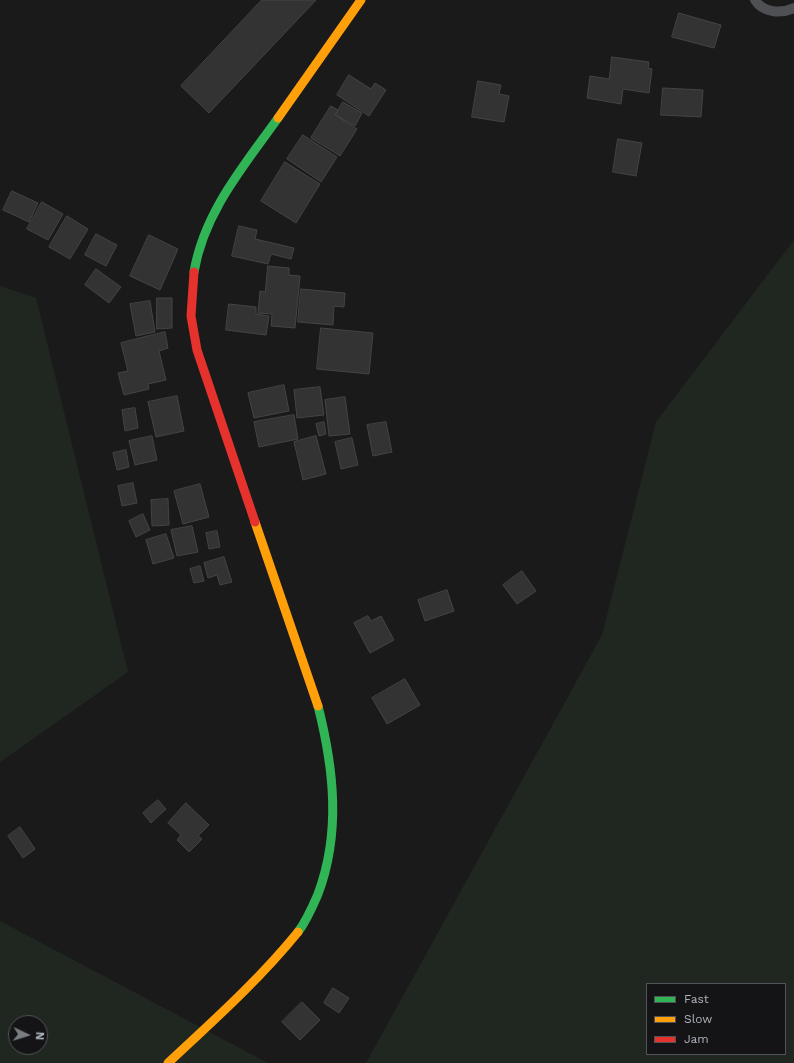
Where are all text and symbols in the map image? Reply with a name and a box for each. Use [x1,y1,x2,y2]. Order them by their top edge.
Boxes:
legend [646,983,786,1055]
text: Fast [684,992,709,1006]
text: Slow [684,1012,712,1026]
north arrow [8,1015,48,1055]
text: N [33,1031,46,1040]
text: Jam [684,1032,709,1046]

